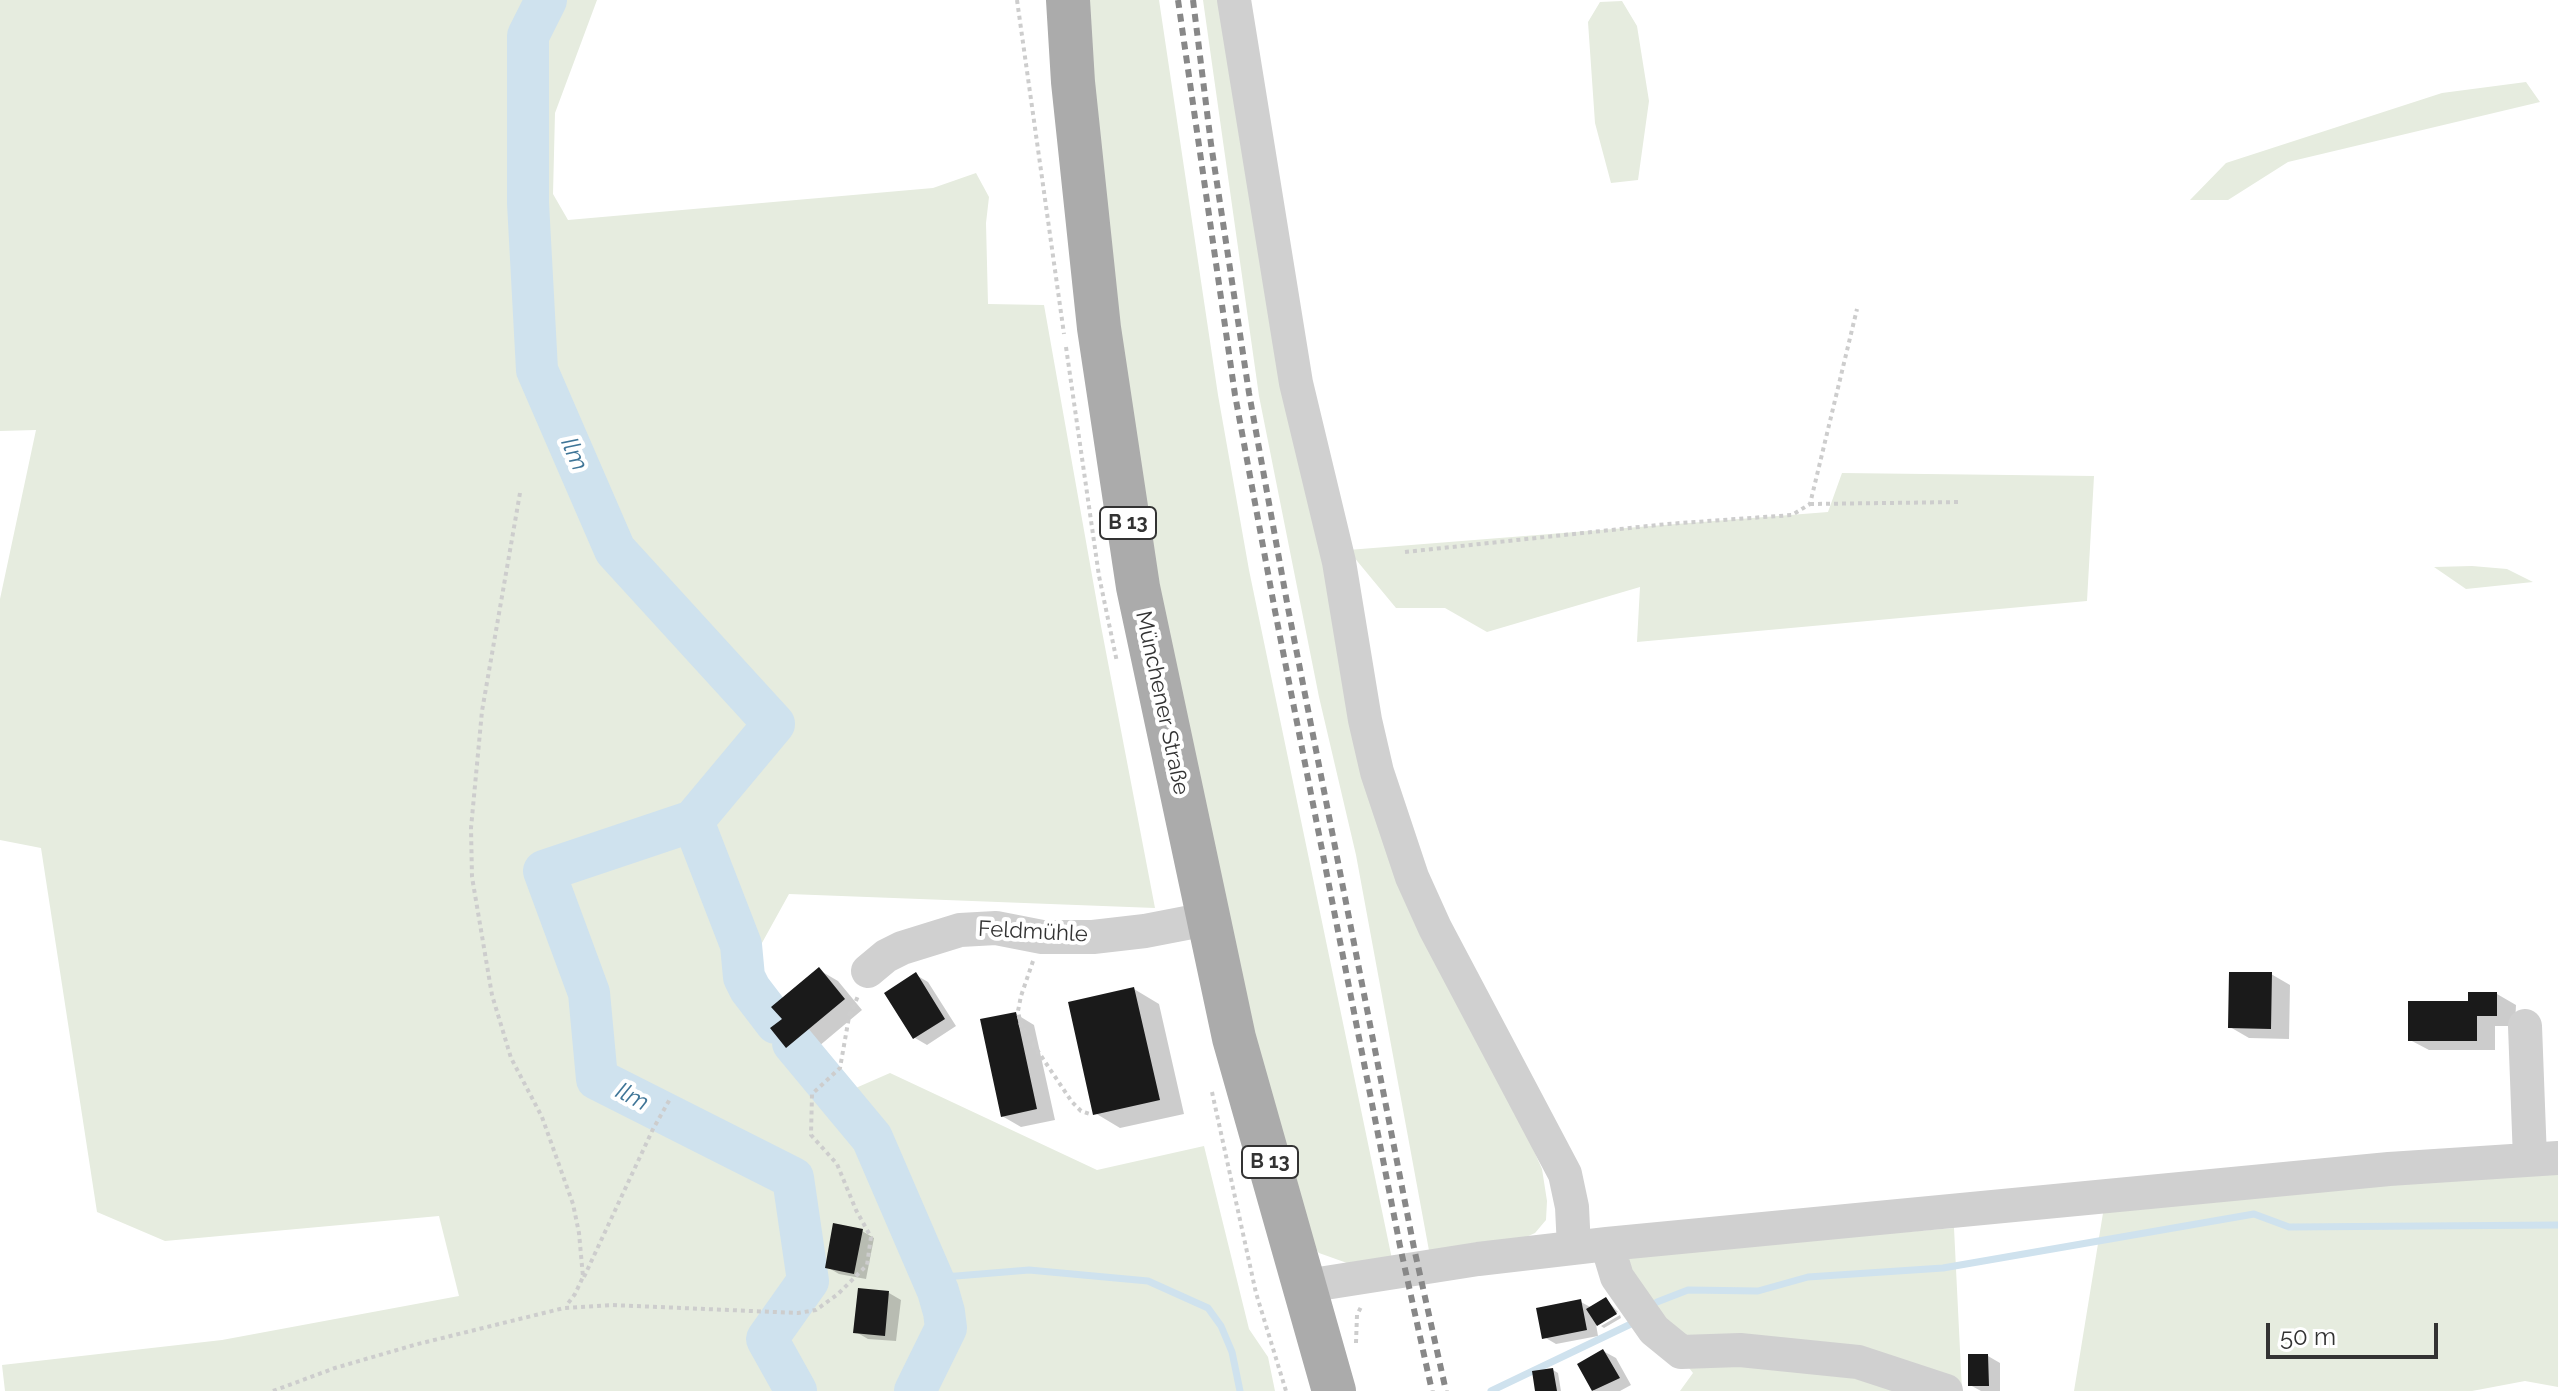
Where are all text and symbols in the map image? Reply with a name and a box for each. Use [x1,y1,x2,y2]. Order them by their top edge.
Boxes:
water label: Ilm [554,433,594,475]
road number: B 13 [1100,507,1156,539]
street label: Münchener Straße [1130,609,1194,797]
street label: Feldmühle [977,916,1089,948]
water label: Ilm [611,1077,653,1117]
road number: B 13 [1242,1146,1298,1178]
scale bar [2270,1307,2442,1357]
text: 50 m [2280,1322,2336,1351]

